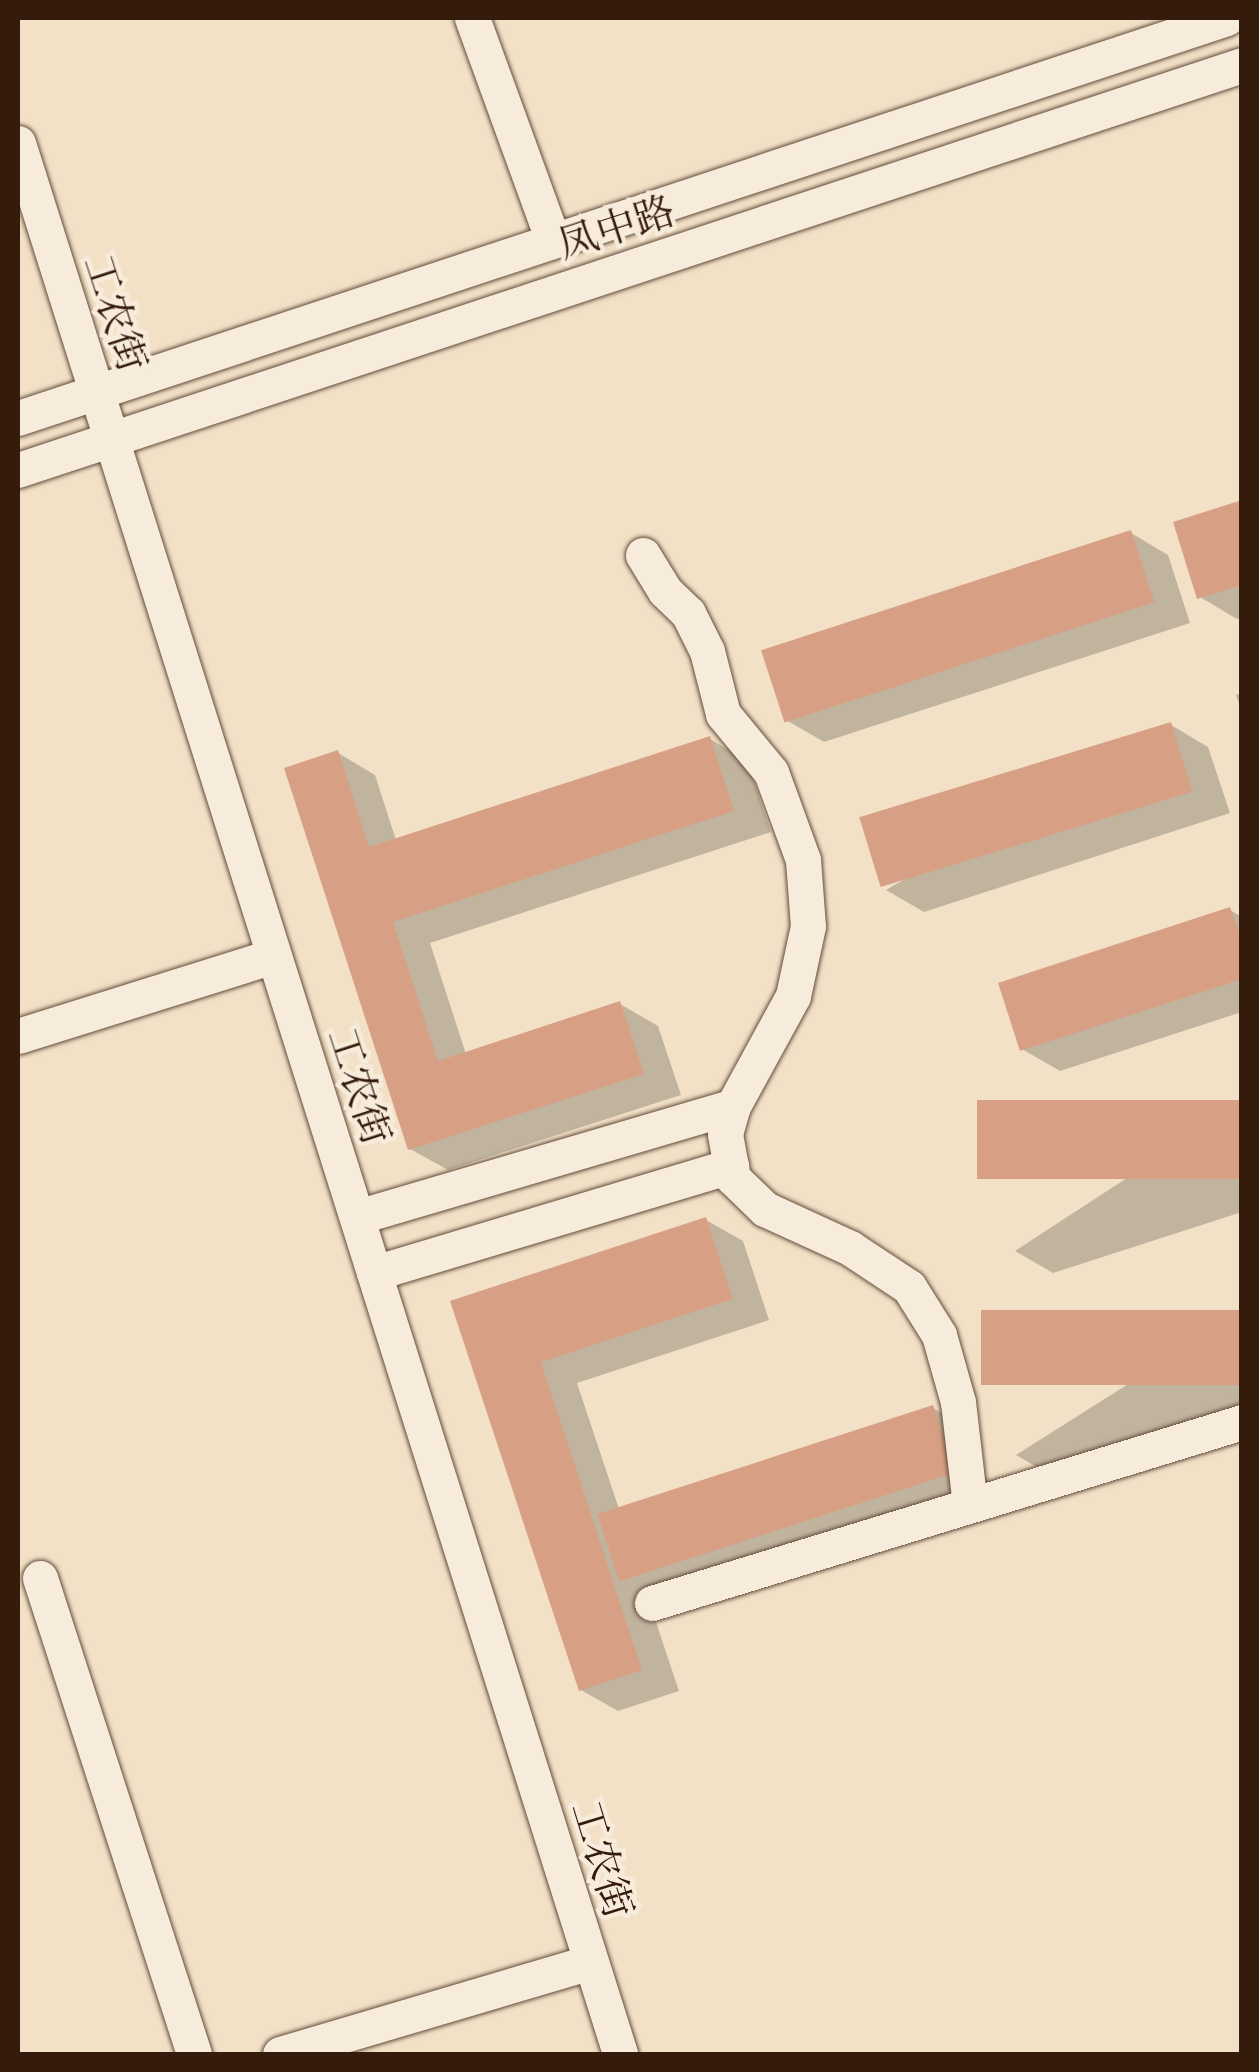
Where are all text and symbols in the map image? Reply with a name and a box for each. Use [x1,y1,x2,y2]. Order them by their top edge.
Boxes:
street label: 凤中路 [552,186,680,268]
street label: 工农街 [75,249,157,377]
street label: 工农街 [319,1022,401,1150]
street label: 工农街 [563,1795,643,1923]

